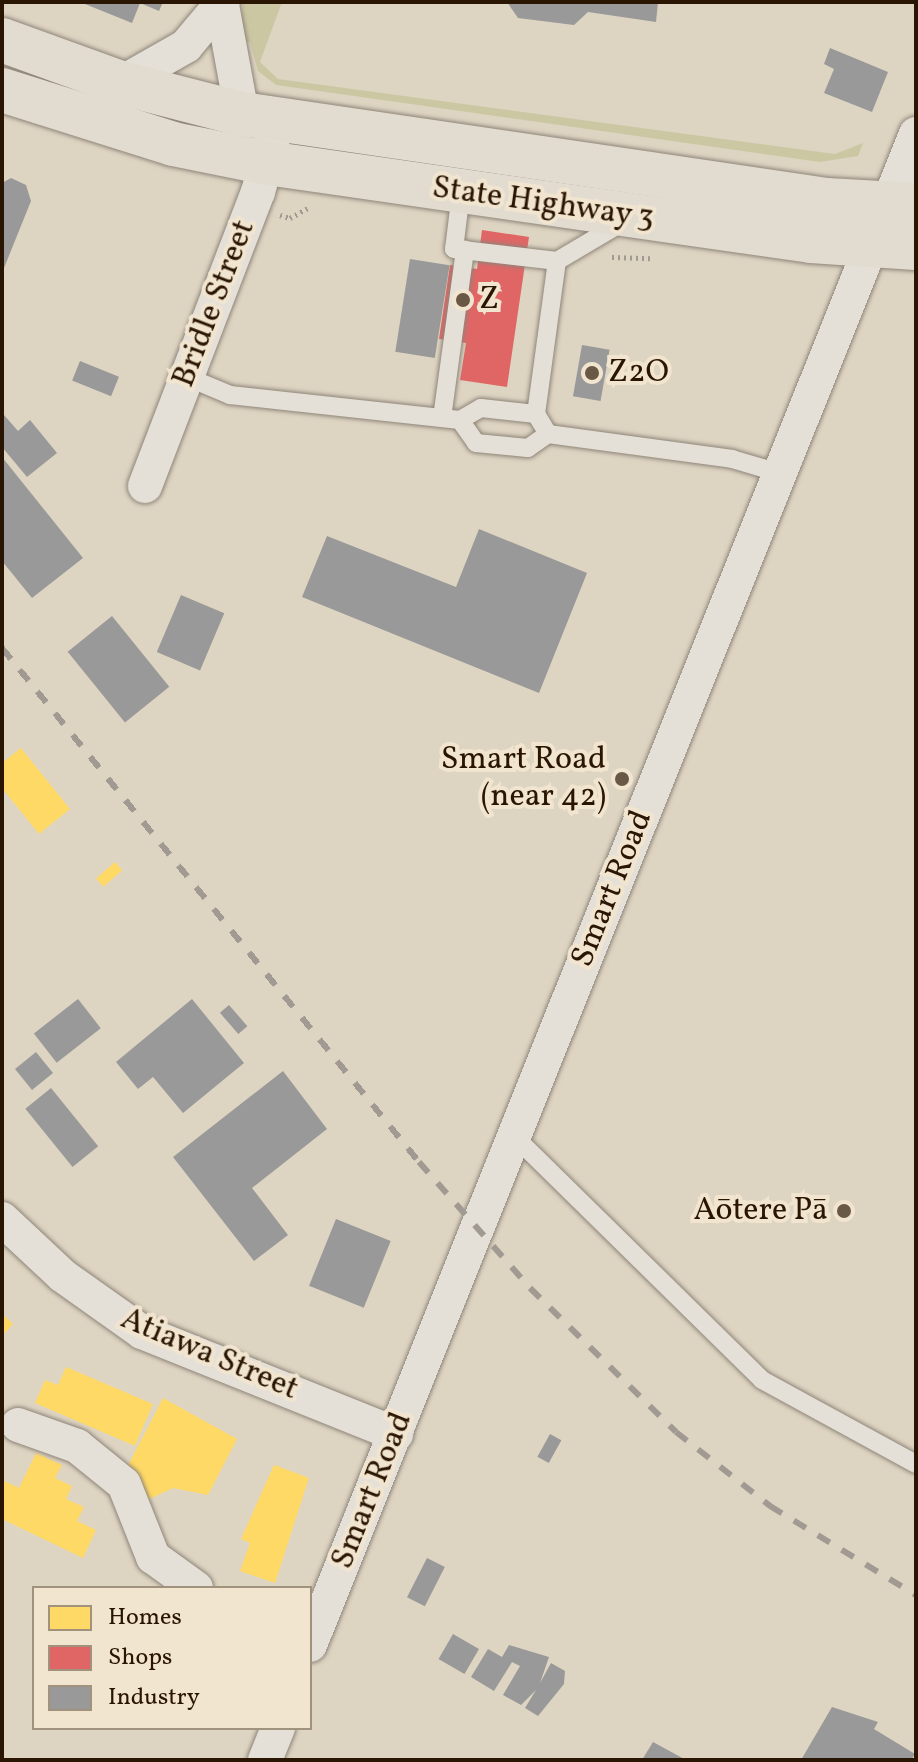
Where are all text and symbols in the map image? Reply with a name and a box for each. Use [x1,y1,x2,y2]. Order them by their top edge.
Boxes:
street label: State Highway 3 [429,169,657,239]
street label: Bridle Street [166,215,264,393]
place label: Z [479,281,499,319]
marker: Z [454,291,472,309]
place label: Z2O [608,354,669,392]
marker: Z2O [583,364,601,382]
place label: Smart Road (near 42) [441,742,606,817]
marker: Smart Road (near 42) [613,770,631,788]
street label: Smart Road [564,805,662,973]
place label: Aōtere Pā [694,1192,828,1230]
marker: Aōtere Pā [835,1202,853,1220]
street label: Atiawa Street [115,1300,303,1410]
street label: Smart Road [324,1407,422,1575]
legend [32,1586,312,1730]
text: Homes [108,1601,182,1635]
text: Shops [108,1641,172,1675]
text: Industry [108,1681,200,1715]

